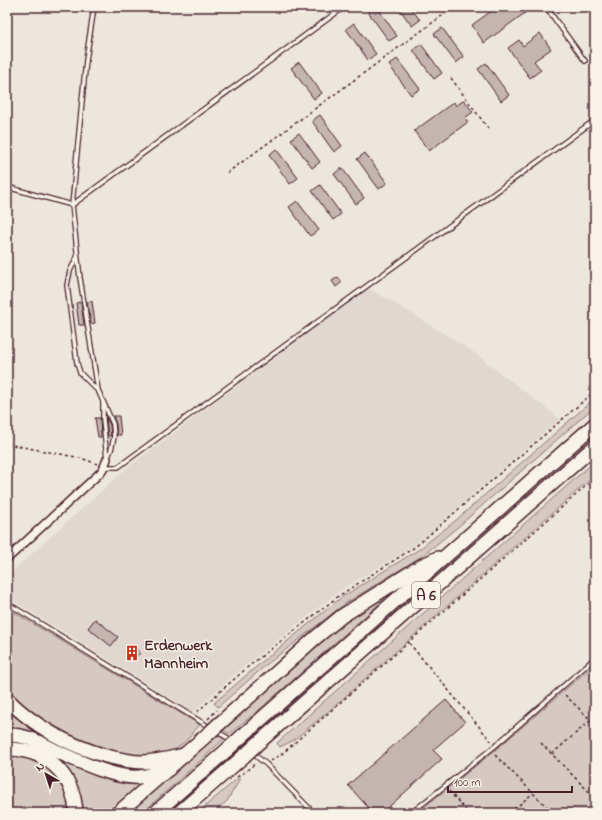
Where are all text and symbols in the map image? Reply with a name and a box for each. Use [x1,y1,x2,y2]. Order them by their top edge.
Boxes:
road number: A 6 [412,582,440,608]
place label: Erdenwerk Mannheim [144,634,213,676]
building icon: Erdenwerk Mannheim [123,644,141,662]
north arrow [26,754,66,794]
text: N [32,758,48,776]
scale bar [448,768,572,794]
text: 100 m [454,774,481,792]

